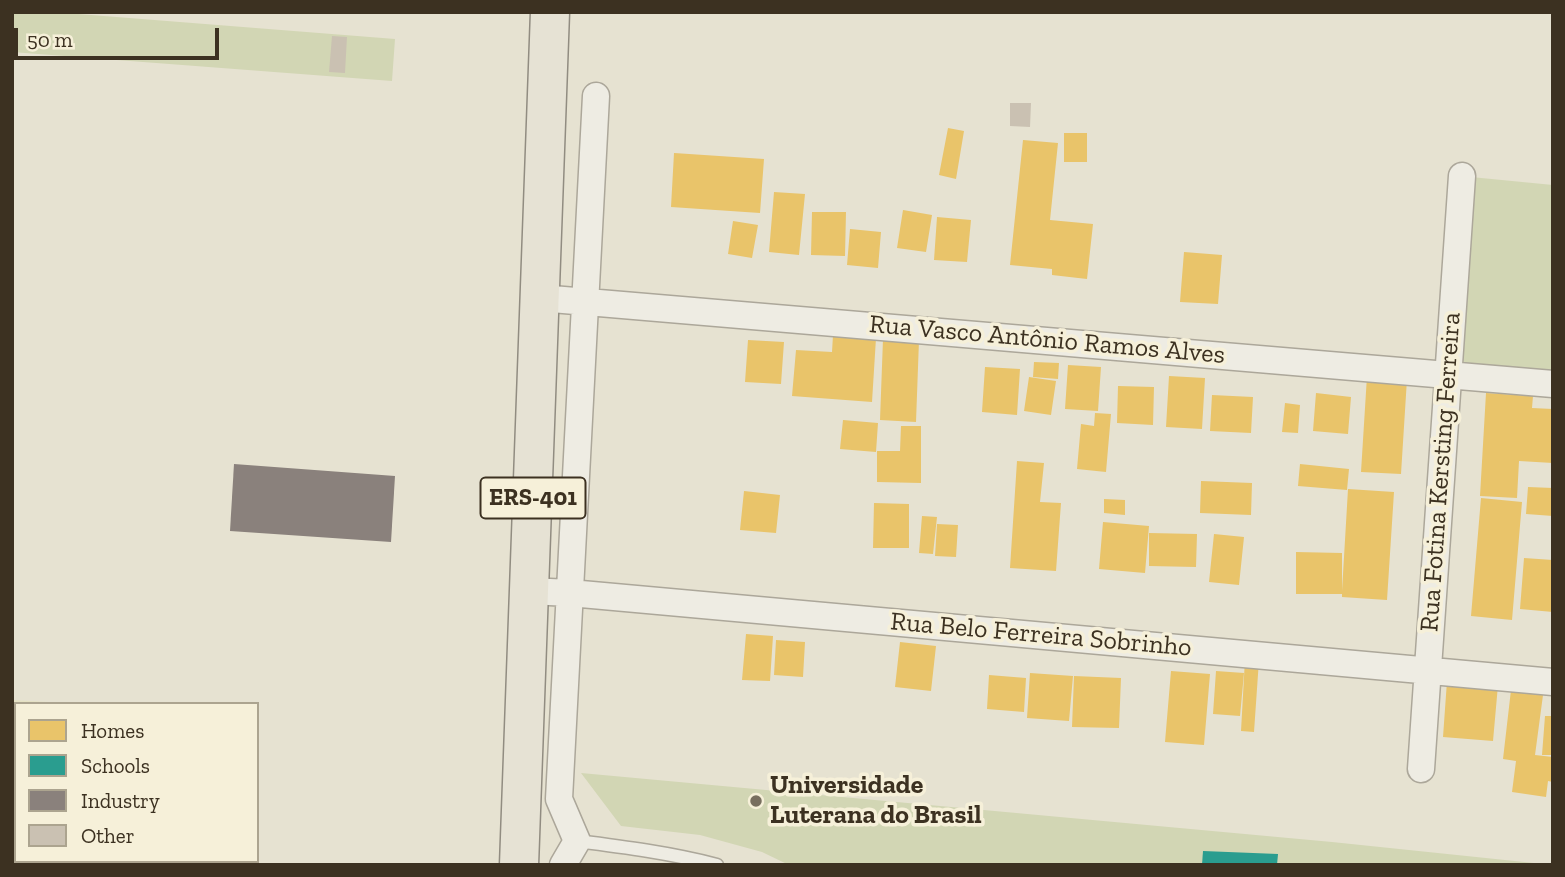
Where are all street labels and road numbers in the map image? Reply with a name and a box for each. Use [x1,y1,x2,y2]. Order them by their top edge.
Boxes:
street label: Rua Vasco Antônio Ramos Alves [868,309,1226,371]
street label: Rua Fotina Kersting Ferreira [1414,311,1468,633]
road number: ERS-401 [480,477,586,518]
street label: Rua Belo Ferreira Sobrinho [889,606,1193,664]

